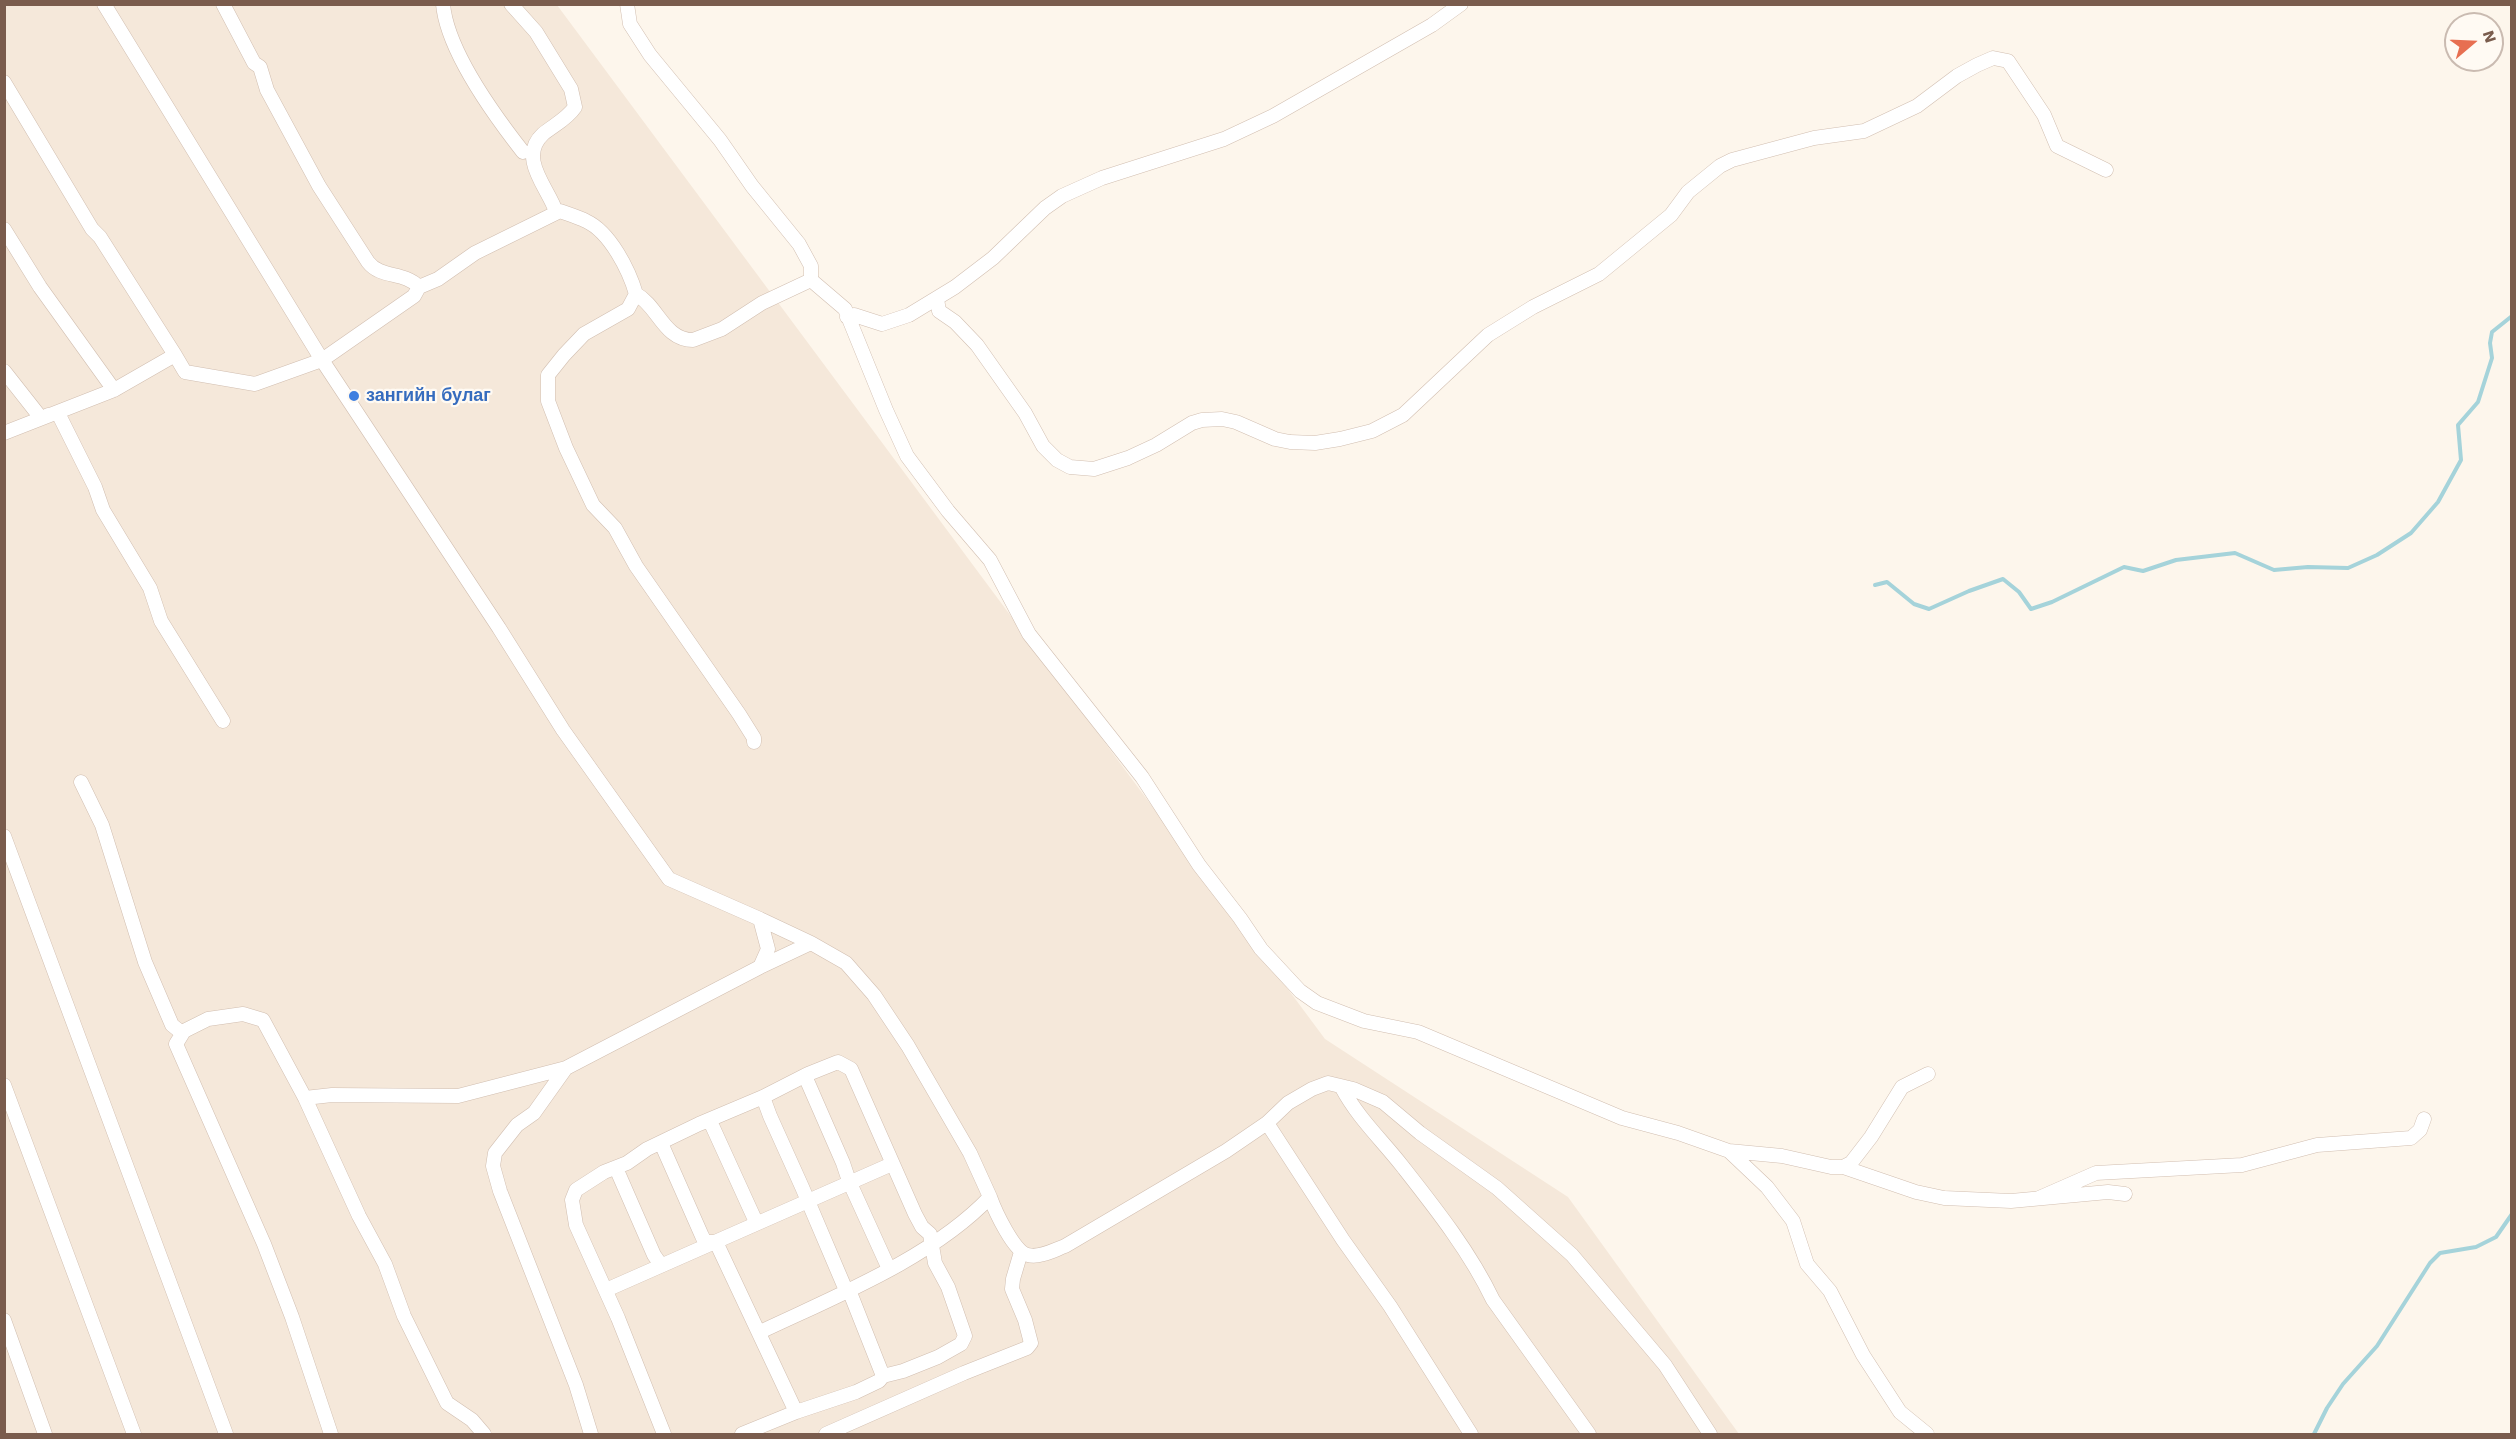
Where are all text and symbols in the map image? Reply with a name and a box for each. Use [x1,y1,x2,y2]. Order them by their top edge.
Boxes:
north arrow [2444,12,2504,72]
text: N [2479,28,2501,45]
place label: зангийн булаг [366,385,491,407]
marker: зангийн булаг [347,389,361,403]

